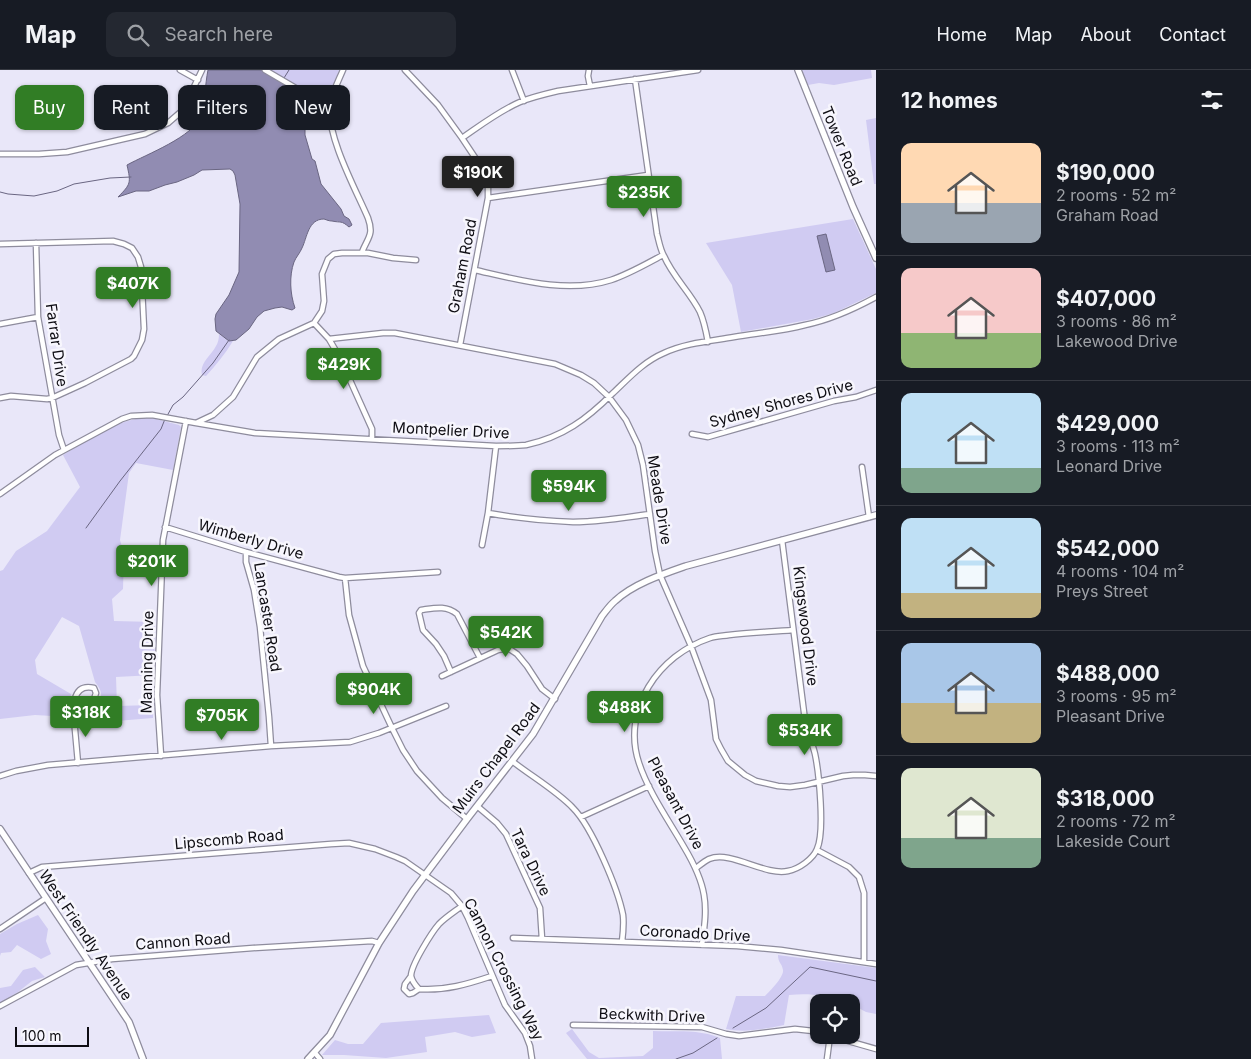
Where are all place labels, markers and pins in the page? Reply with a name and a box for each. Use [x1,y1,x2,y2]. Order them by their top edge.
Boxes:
pin: $190K [443,156,513,198]
pin: $235K [609,176,679,218]
pin: $407K [98,266,168,309]
pin: $429K [309,348,379,390]
pin: $594K [534,470,604,512]
pin: $201K [117,544,187,587]
pin: $542K [471,616,541,658]
pin: $904K [339,672,409,715]
pin: $488K [590,690,660,733]
pin: $318K [51,696,121,738]
pin: $705K [187,698,257,741]
pin: $534K [770,714,840,756]

